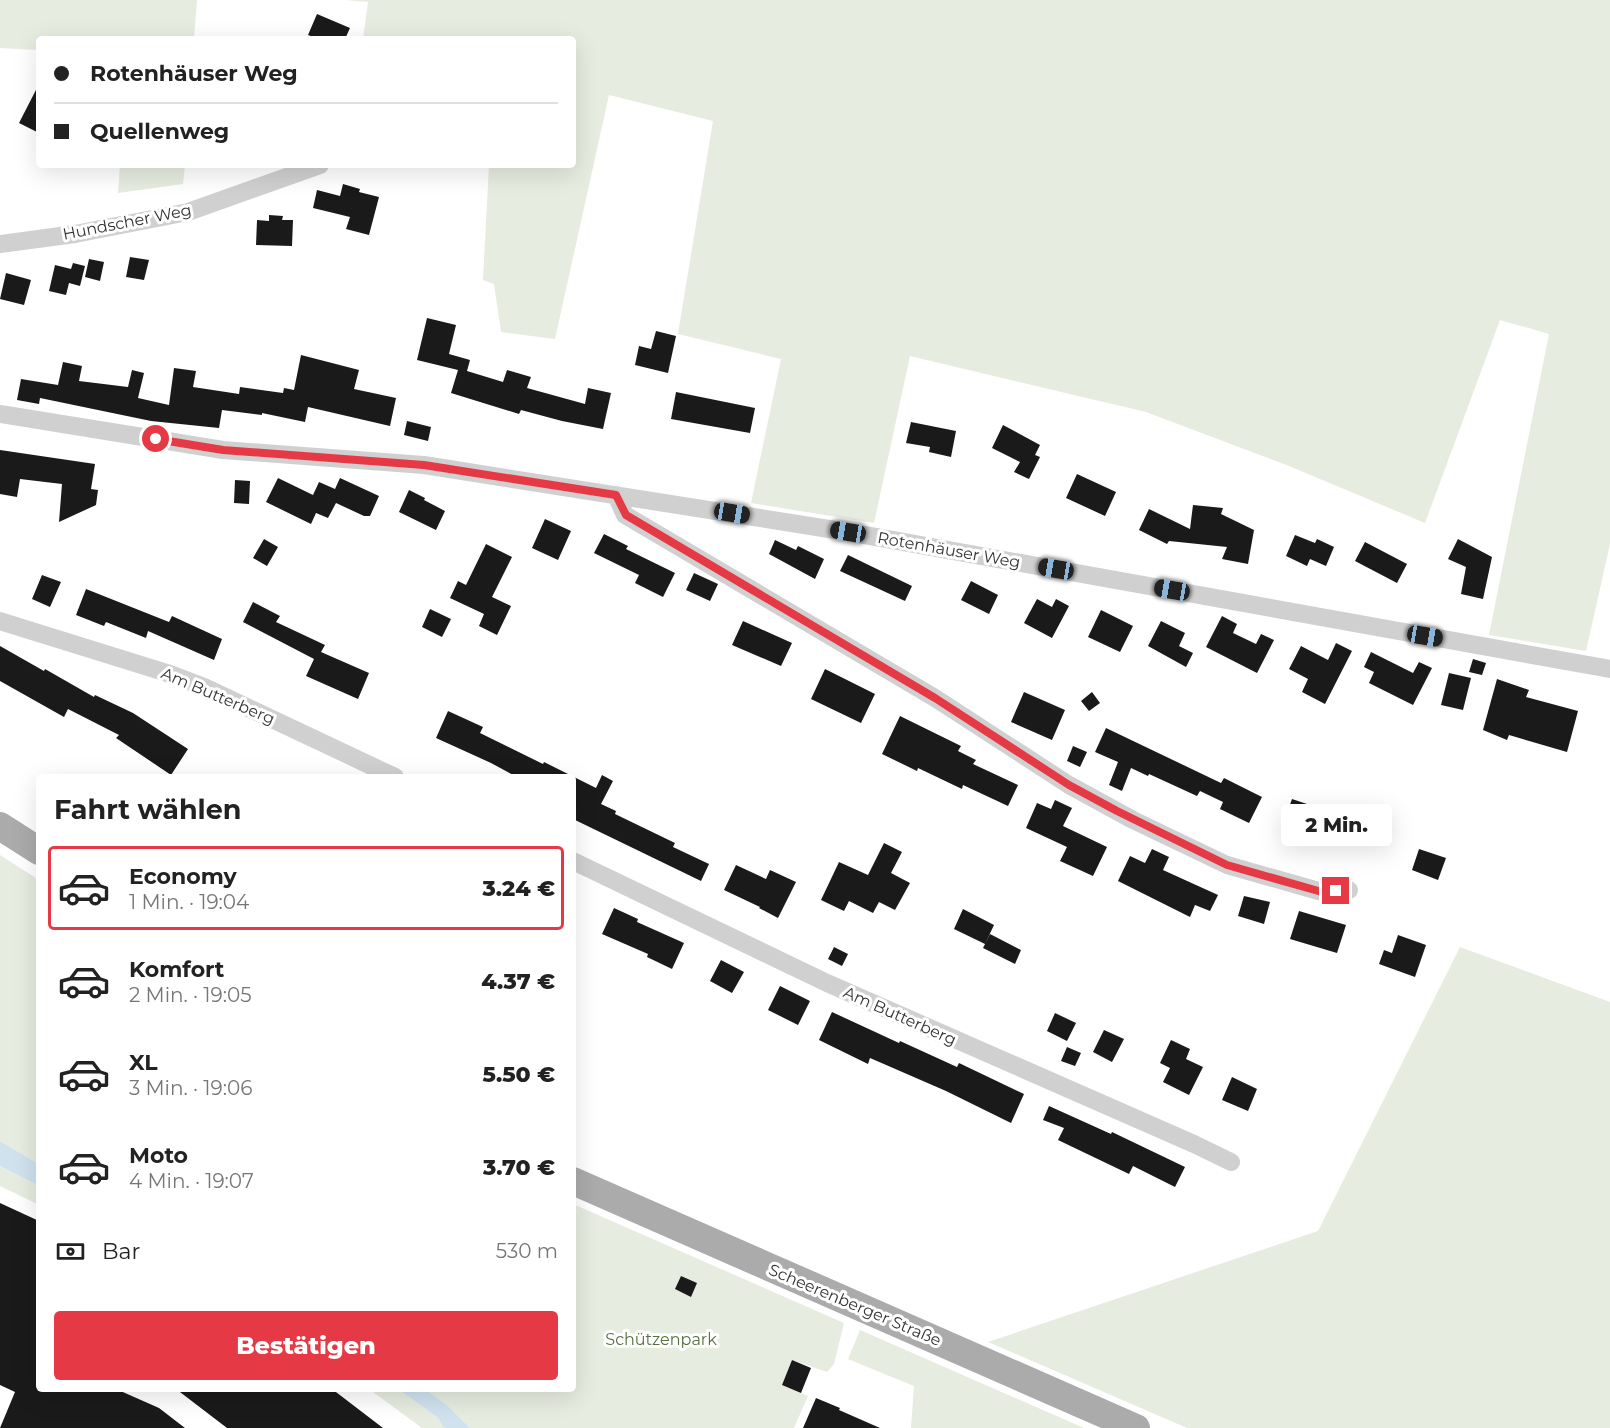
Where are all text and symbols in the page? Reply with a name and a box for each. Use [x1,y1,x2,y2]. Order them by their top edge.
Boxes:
text: Rotenhäuser Weg [90,60,298,87]
text: Quellenweg [90,118,229,145]
street label: Hundscher Weg [61,200,193,244]
route start [142,425,169,452]
car [713,501,751,525]
car [829,520,867,544]
street label: Rotenhäuser Weg [876,528,1022,572]
car [1037,557,1075,581]
car [1153,578,1191,602]
car [1406,624,1444,648]
street label: Am Butterberg [158,664,278,728]
text: Fahrt wählen [54,793,241,826]
callout: 2 Min. [1280,804,1392,846]
text: 2 Min. [1305,813,1368,837]
icon: car [57,861,111,915]
text: Economy [129,863,237,890]
text: 3.24 € [482,875,555,902]
route end [1322,877,1349,904]
text: 1 Min. · 19:04 [129,890,249,914]
icon: car [57,954,111,1008]
text: Komfort [129,956,224,983]
text: 4.37 € [481,968,555,995]
text: 2 Min. · 19:05 [129,983,252,1007]
street label: Am Butterberg [841,983,959,1049]
icon: car [57,1047,111,1101]
text: XL [129,1049,158,1076]
text: 5.50 € [483,1061,555,1088]
text: 3 Min. · 19:06 [129,1076,252,1100]
icon: car [57,1140,111,1194]
text: Moto [129,1142,188,1169]
text: 3.70 € [483,1154,555,1181]
text: 4 Min. · 19:07 [129,1169,254,1193]
icon: cash [54,1235,87,1268]
text: Bar [102,1238,140,1265]
text: 530 m [496,1239,558,1263]
street label: Scheerenberger Straße [766,1260,944,1350]
button: Bestätigen [54,1311,558,1380]
park label: Schützenpark [605,1330,717,1349]

